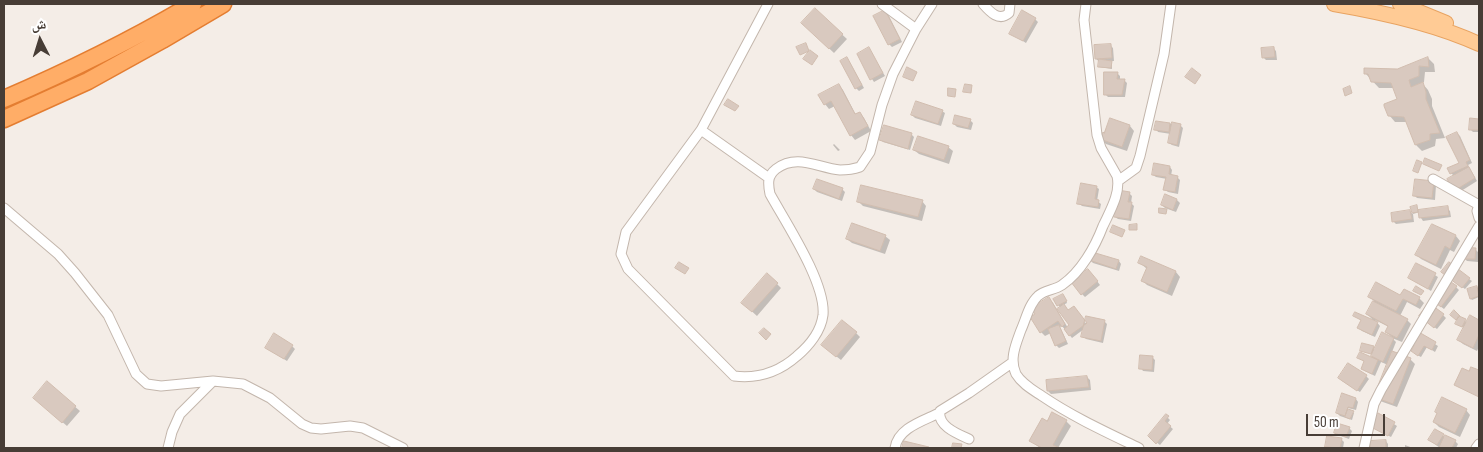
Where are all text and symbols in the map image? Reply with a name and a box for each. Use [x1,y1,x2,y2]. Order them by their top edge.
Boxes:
north arrow [15,15,65,65]
text: ش [30,15,47,34]
scale bar [1308,404,1387,436]
text: 50 m [1314,413,1339,432]

